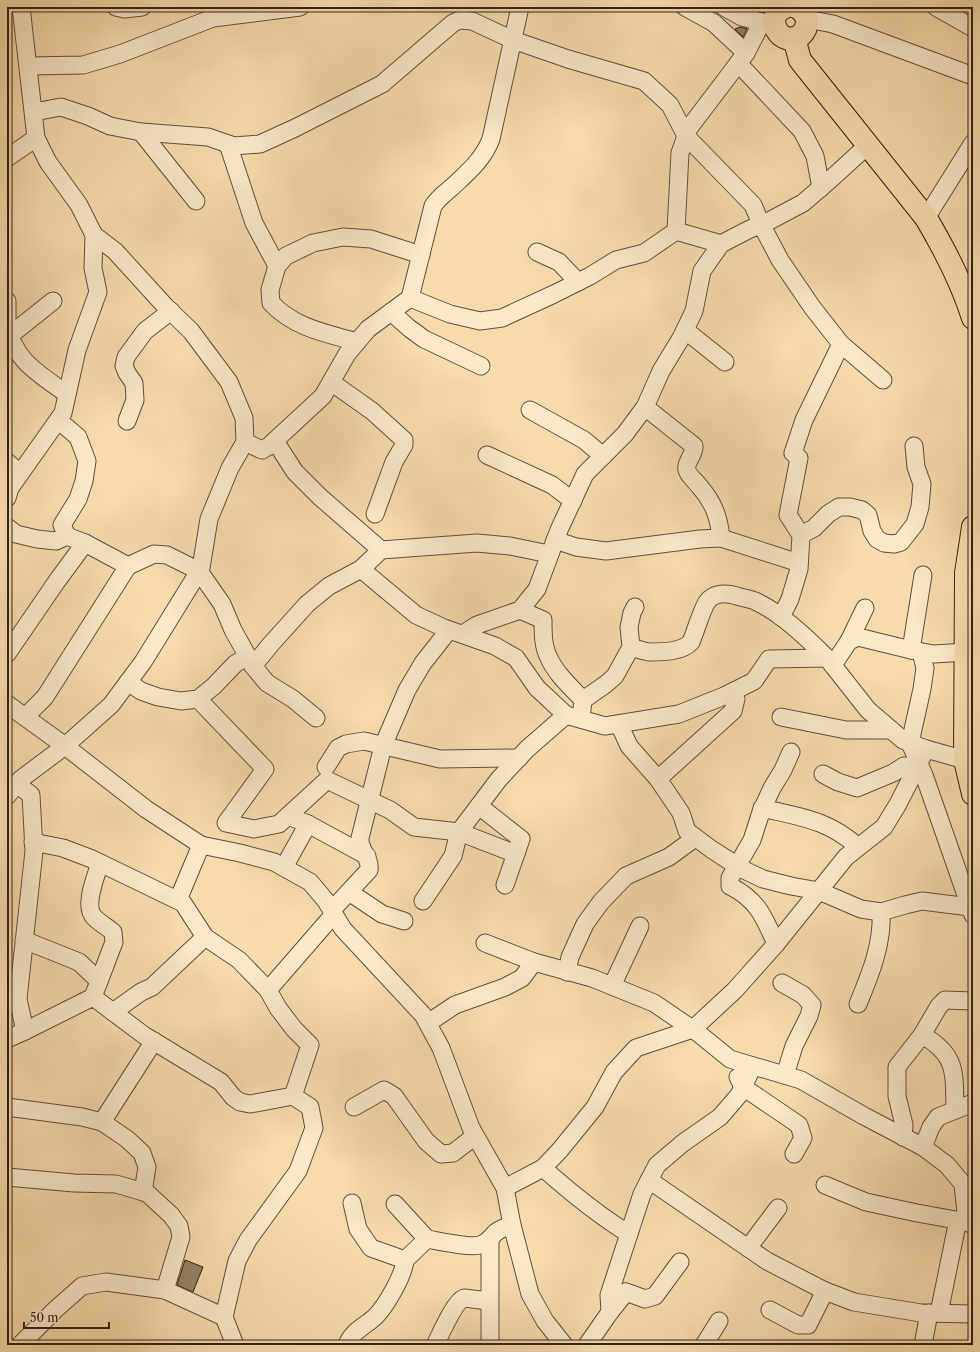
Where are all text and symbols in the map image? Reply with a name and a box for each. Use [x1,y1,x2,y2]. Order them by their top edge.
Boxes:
scale bar [24,1304,109,1330]
text: 50 m [30,1310,59,1325]

